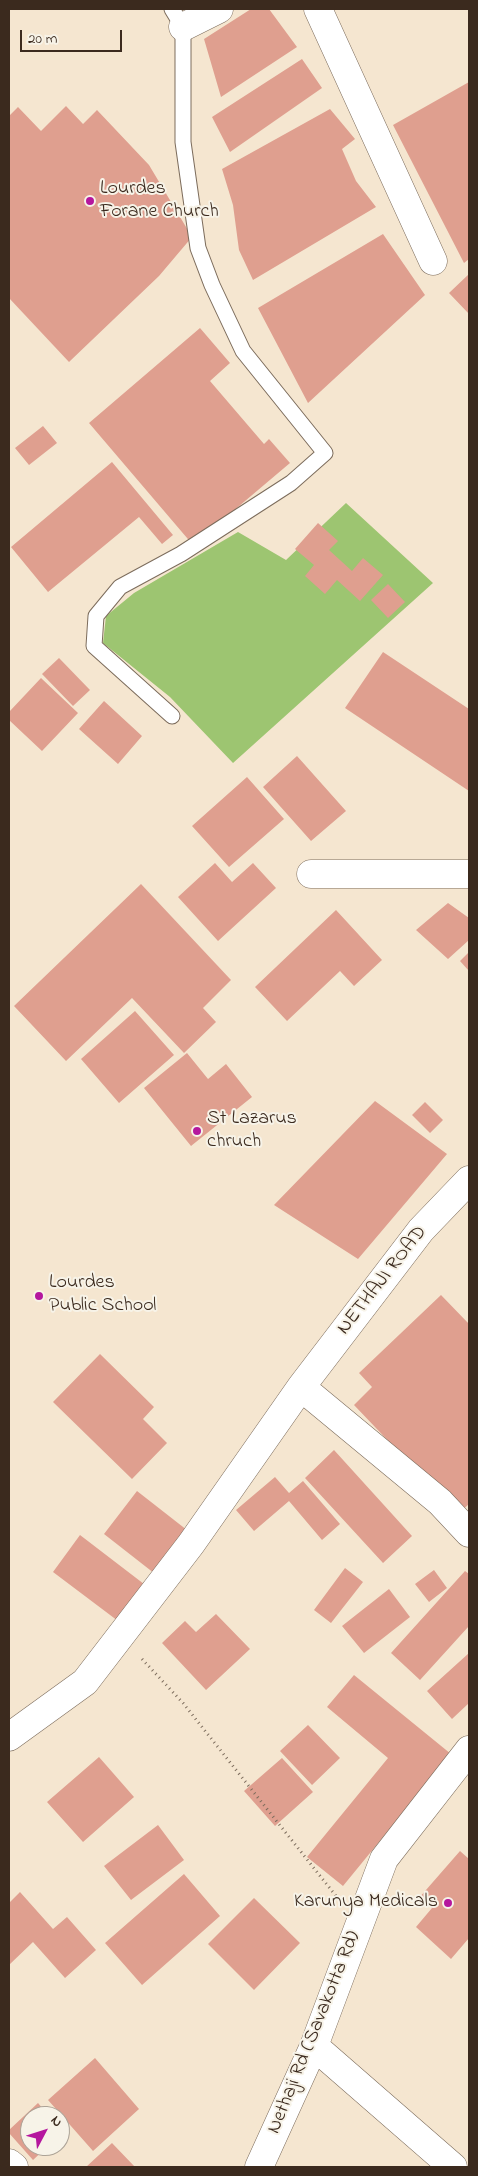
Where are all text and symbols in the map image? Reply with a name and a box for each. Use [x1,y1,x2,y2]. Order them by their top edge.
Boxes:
scale bar [22,20,125,52]
text: 20 m [28,28,57,50]
place label: Lourdes Forane Church [100,178,219,225]
marker: Lourdes Forane Church [84,195,96,207]
place label: St Lazarus chruch [207,1108,297,1155]
marker: St Lazarus chruch [191,1125,203,1137]
street label: NETHAJI ROAD [333,1222,433,1340]
place label: Lourdes Public School [49,1272,156,1319]
marker: Lourdes Public School [33,1290,45,1302]
place label: Karunya Medicals [294,1891,438,1915]
marker: Karunya Medicals [442,1897,454,1909]
street label: Nethaji Rd (Savakotta Rd) [263,1928,367,2138]
north arrow [20,2106,70,2156]
text: N [45,2111,67,2132]

